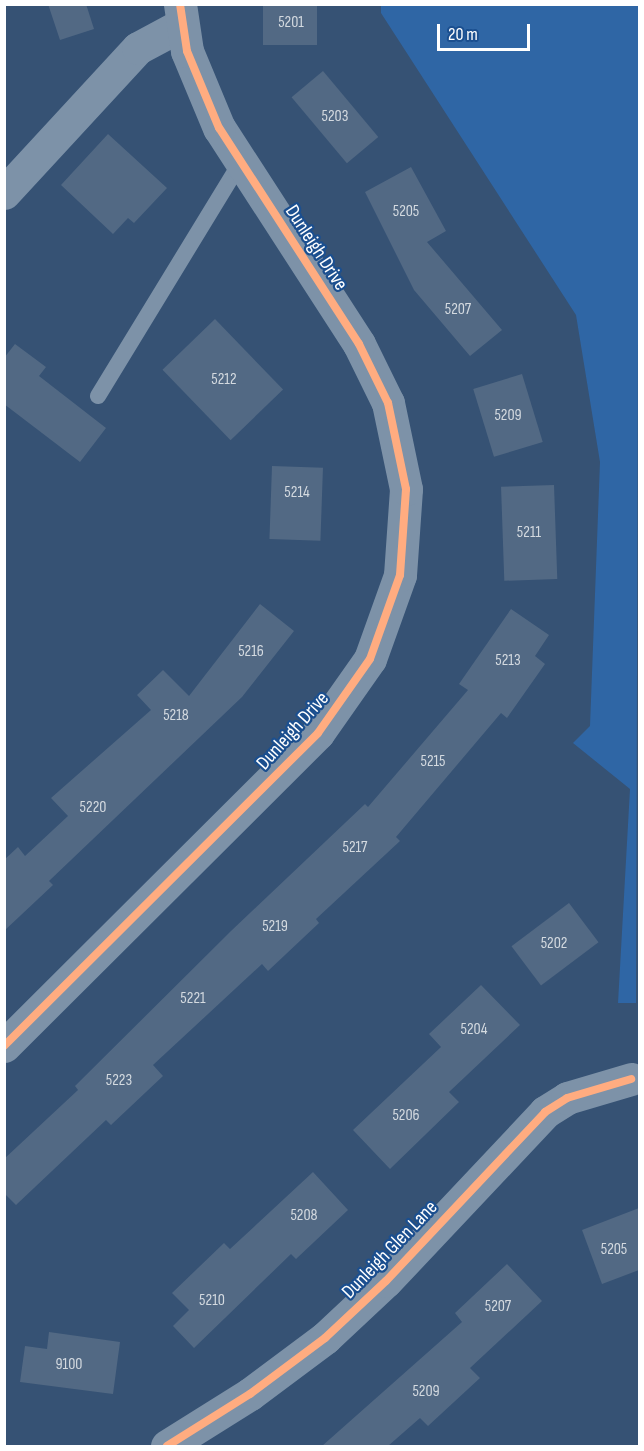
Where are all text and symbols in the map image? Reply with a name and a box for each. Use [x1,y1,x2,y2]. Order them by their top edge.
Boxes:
scale bar [440,12,533,50]
house number: 5201 [278,13,304,33]
text: 20 m [448,24,478,45]
house number: 5203 [322,107,348,127]
street label: Dunleigh Drive [280,201,352,295]
house number: 5205 [393,202,419,222]
house number: 5207 [445,300,471,320]
house number: 5212 [211,370,237,390]
house number: 5209 [494,406,522,426]
house number: 5214 [284,483,310,503]
house number: 5211 [517,523,541,543]
house number: 5216 [238,642,264,662]
house number: 5213 [495,651,521,671]
street label: Dunleigh Drive [252,687,334,775]
house number: 5218 [163,706,189,726]
house number: 5215 [420,752,446,772]
house number: 5220 [80,798,106,818]
house number: 5217 [342,838,368,858]
house number: 5219 [262,917,288,937]
house number: 5202 [541,934,567,954]
house number: 5221 [180,989,206,1009]
house number: 5204 [461,1020,487,1040]
house number: 5223 [106,1071,132,1091]
house number: 5206 [392,1106,420,1126]
street label: Dunleigh Glen Lane [337,1196,443,1304]
house number: 5208 [290,1206,318,1226]
house number: 5205 [601,1240,627,1260]
house number: 5210 [199,1291,225,1311]
house number: 5207 [485,1297,511,1317]
house number: 9100 [56,1355,82,1375]
house number: 5209 [412,1382,440,1402]

